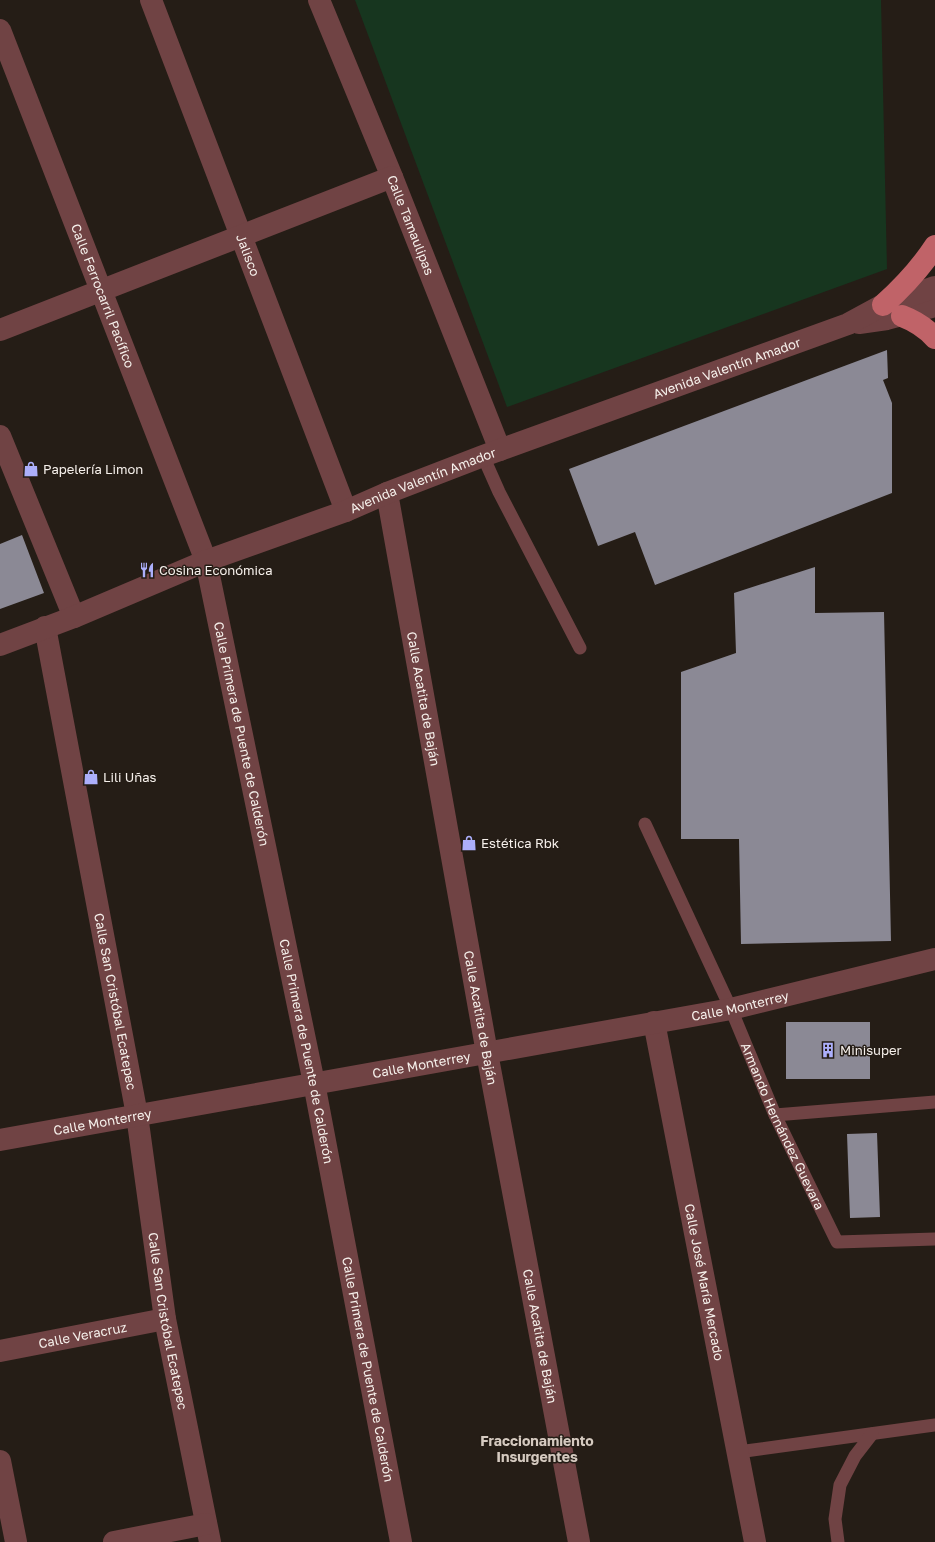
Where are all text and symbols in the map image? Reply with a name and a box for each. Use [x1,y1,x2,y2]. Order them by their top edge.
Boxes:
street label: Calle Tamaulipas [384,173,438,277]
street label: Calle Ferrocarril Pacífico [68,221,138,370]
street label: Jalisco [233,232,264,279]
street label: Avenida Valentín Amador [651,334,803,402]
street label: Avenida Valentín Amador [347,444,498,516]
shop icon: Papelería Limon [22,460,40,478]
place label: Papelería Limon [43,461,143,477]
restaurant icon: Cosina Económica [138,561,156,579]
place label: Cosina Económica [159,562,273,578]
street label: Calle Primera de Puente de Calderón [211,620,273,847]
street label: Calle Acatita de Baján [404,630,444,767]
shop icon: Lili Uñas [82,768,100,786]
place label: Lili Uñas [103,769,157,785]
shop icon: Estética Rbk [460,834,478,852]
place label: Estética Rbk [481,835,560,851]
street label: Calle San Cristóbal Ecatepec [91,912,140,1091]
street label: Calle Primera de Puente de Calderón [276,937,337,1165]
street label: Calle Acatita de Baján [461,949,501,1086]
street label: Calle Monterrey [690,987,791,1024]
street label: Armando Hernández Guevara [738,1040,828,1212]
building icon: Minisuper [819,1041,837,1059]
place label: Minisuper [840,1042,902,1058]
street label: Calle Monterrey [371,1048,472,1081]
street label: Calle Monterrey [52,1105,153,1138]
street label: Calle José María Mercado [681,1202,728,1362]
street label: Calle San Cristóbal Ecatepec [145,1231,191,1411]
street label: Calle Primera de Puente de Calderón [339,1255,397,1483]
street label: Calle Acatita de Baján [520,1268,561,1405]
street label: Calle Veracruz [37,1319,128,1351]
district label: Fraccionamiento Insurgentes [480,1432,594,1465]

